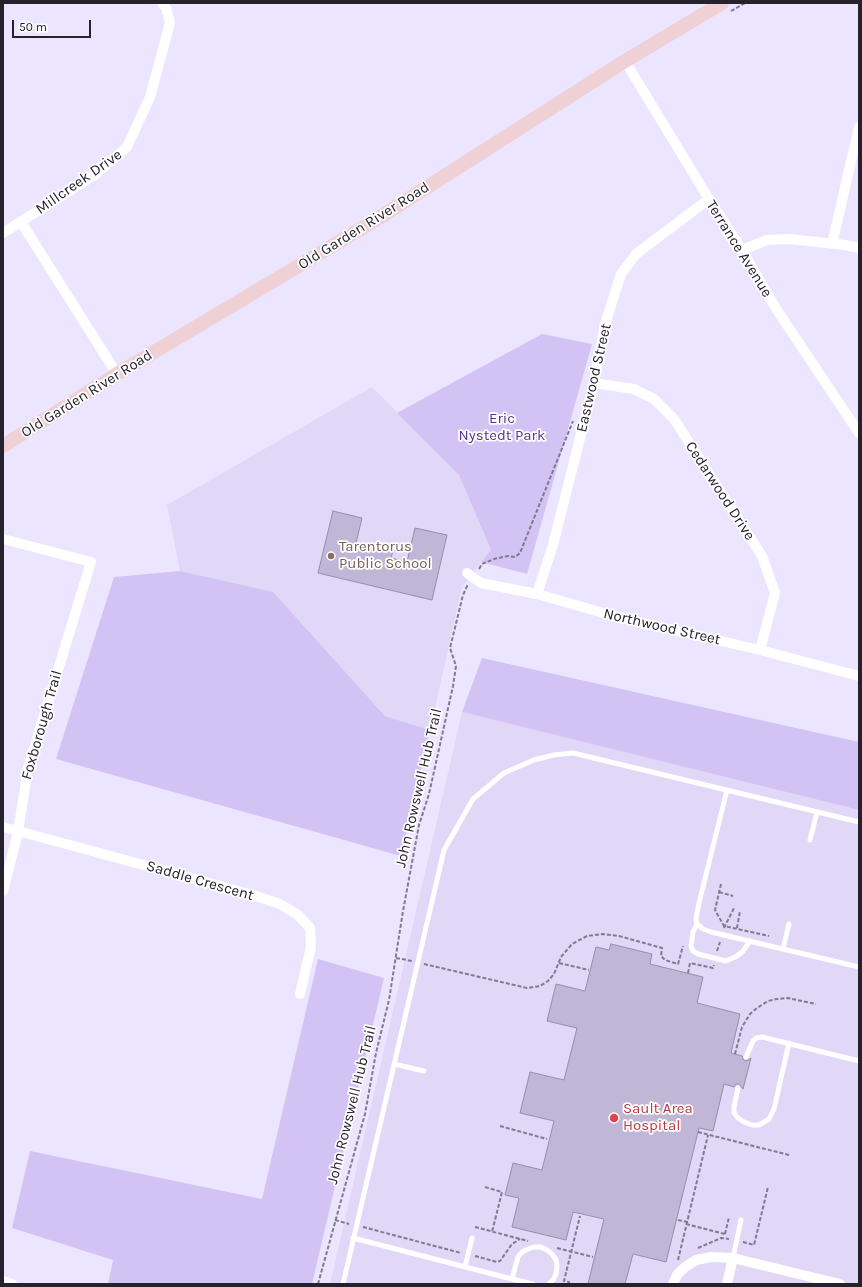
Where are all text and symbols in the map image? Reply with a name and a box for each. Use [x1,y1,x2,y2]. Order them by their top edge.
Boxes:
scale bar [14,12,93,38]
text: 50 m [19,20,47,34]
street label: Millcreek Drive [32,146,126,218]
street label: Old Garden River Road [295,178,433,274]
street label: Terrance Avenue [702,197,776,301]
street label: Eastwood Street [573,322,615,434]
street label: Old Garden River Road [18,346,156,442]
park label: Eric Nystedt Park [459,410,545,445]
street label: Cedarwood Drive [681,438,759,544]
place label: Tarentorus Public School [339,538,432,573]
marker: Tarentorus Public School [326,551,336,561]
street label: Northwood Street [602,605,722,649]
street label: Foxborough Trail [18,668,66,782]
street label: John Rowswell Hub Trail [392,707,446,869]
street label: Saddle Crescent [144,857,256,905]
street label: John Rowswell Hub Trail [324,1024,380,1186]
place label: Sault Area Hospital [623,1100,693,1135]
marker: Sault Area Hospital [608,1112,620,1124]

